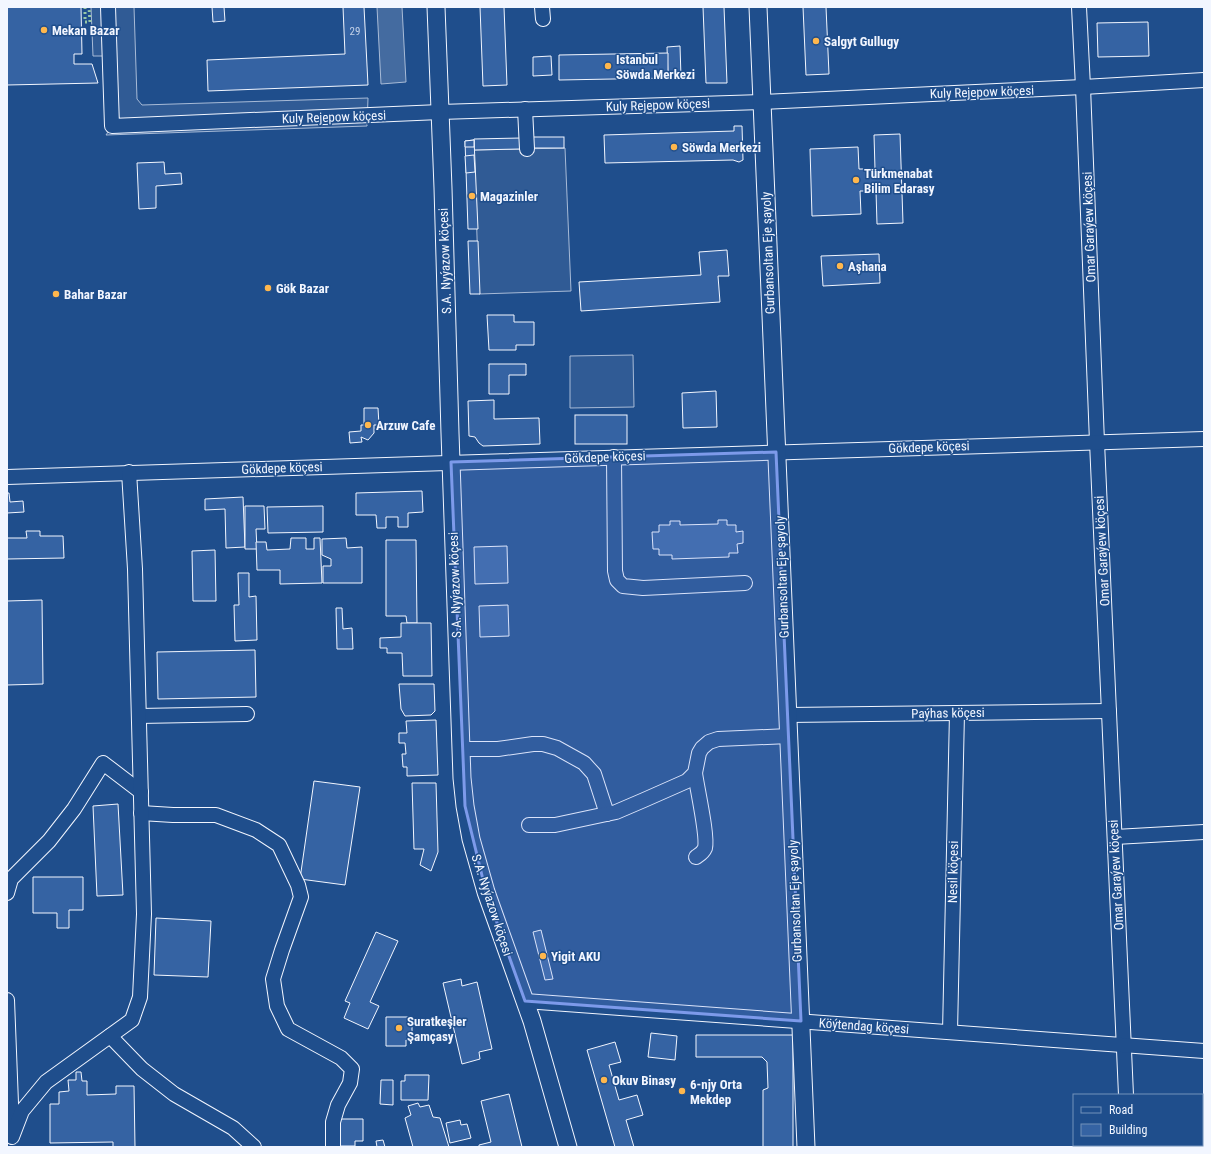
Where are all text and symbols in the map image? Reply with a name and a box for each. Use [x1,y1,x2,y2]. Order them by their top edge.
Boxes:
place label: Mekan Bazar [52,23,120,38]
marker: Mekan Bazar [39,25,49,35]
house number: 29 [350,25,360,38]
place label: Salgyt Gullugy [824,34,899,49]
marker: Salgyt Gullugy [811,36,821,46]
place label: Istanbul Söwda Merkezi [616,52,695,82]
marker: Istanbul Söwda Merkezi [603,61,613,71]
street label: Kuly Rejepow köçesi [930,83,1034,101]
street label: Kuly Rejepow köçesi [606,96,710,114]
street label: Kuly Rejepow köçesi [282,108,386,126]
place label: Söwda Merkezi [682,140,761,155]
marker: Söwda Merkezi [669,142,679,152]
place label: Türkmenabat Bilim Edarasy [864,166,935,196]
street label: Omar Garaýew köçesi [1080,171,1098,283]
marker: Türkmenabat Bilim Edarasy [851,175,861,185]
place label: Magazinler [480,189,539,204]
marker: Magazinler [467,191,477,201]
street label: Gurbansoltan Eje şayoly [758,191,778,314]
street label: S.A. Nyýazow köçesi [436,208,454,314]
place label: Aşhana [848,259,887,274]
marker: Aşhana [835,261,845,271]
place label: Gök Bazar [276,281,330,296]
marker: Gök Bazar [263,283,273,293]
place label: Bahar Bazar [64,287,128,302]
marker: Bahar Bazar [51,289,61,299]
place label: Arzuw Cafe [376,418,435,433]
marker: Arzuw Cafe [363,420,373,430]
street label: Gökdepe köçesi [888,438,970,456]
street label: Gökdepe köçesi [564,448,646,466]
street label: Gökdepe köçesi [241,459,323,477]
street label: Omar Garaýew köçesi [1092,495,1112,607]
street label: Gurbansoltan Eje şayoly [772,515,792,638]
street label: S.A. Nyýazow köçesi [446,532,464,638]
street label: Paýhas köçesi [911,705,985,721]
street label: Omar Garaýew köçesi [1106,819,1126,931]
street label: Gurbansoltan Eje şayoly [785,839,805,962]
street label: Nesil köçesi [945,841,961,903]
street label: S.A. Nyýazow köçesi [468,852,516,958]
place label: Yigit AKU [551,949,601,964]
marker: Yigit AKU [538,951,548,961]
place label: Suratkeşler Şamçasy [407,1014,467,1044]
street label: Köýtendag köçesi [818,1015,910,1037]
marker: Suratkeşler Şamçasy [394,1023,404,1033]
place label: Okuv Binasy [612,1073,676,1088]
marker: Okuv Binasy [599,1075,609,1085]
place label: 6-njy Orta Mekdep [690,1077,742,1107]
marker: 6-njy Orta Mekdep [677,1086,687,1096]
legend [1073,1094,1203,1146]
text: Road [1109,1103,1133,1117]
text: Building [1109,1123,1147,1137]

